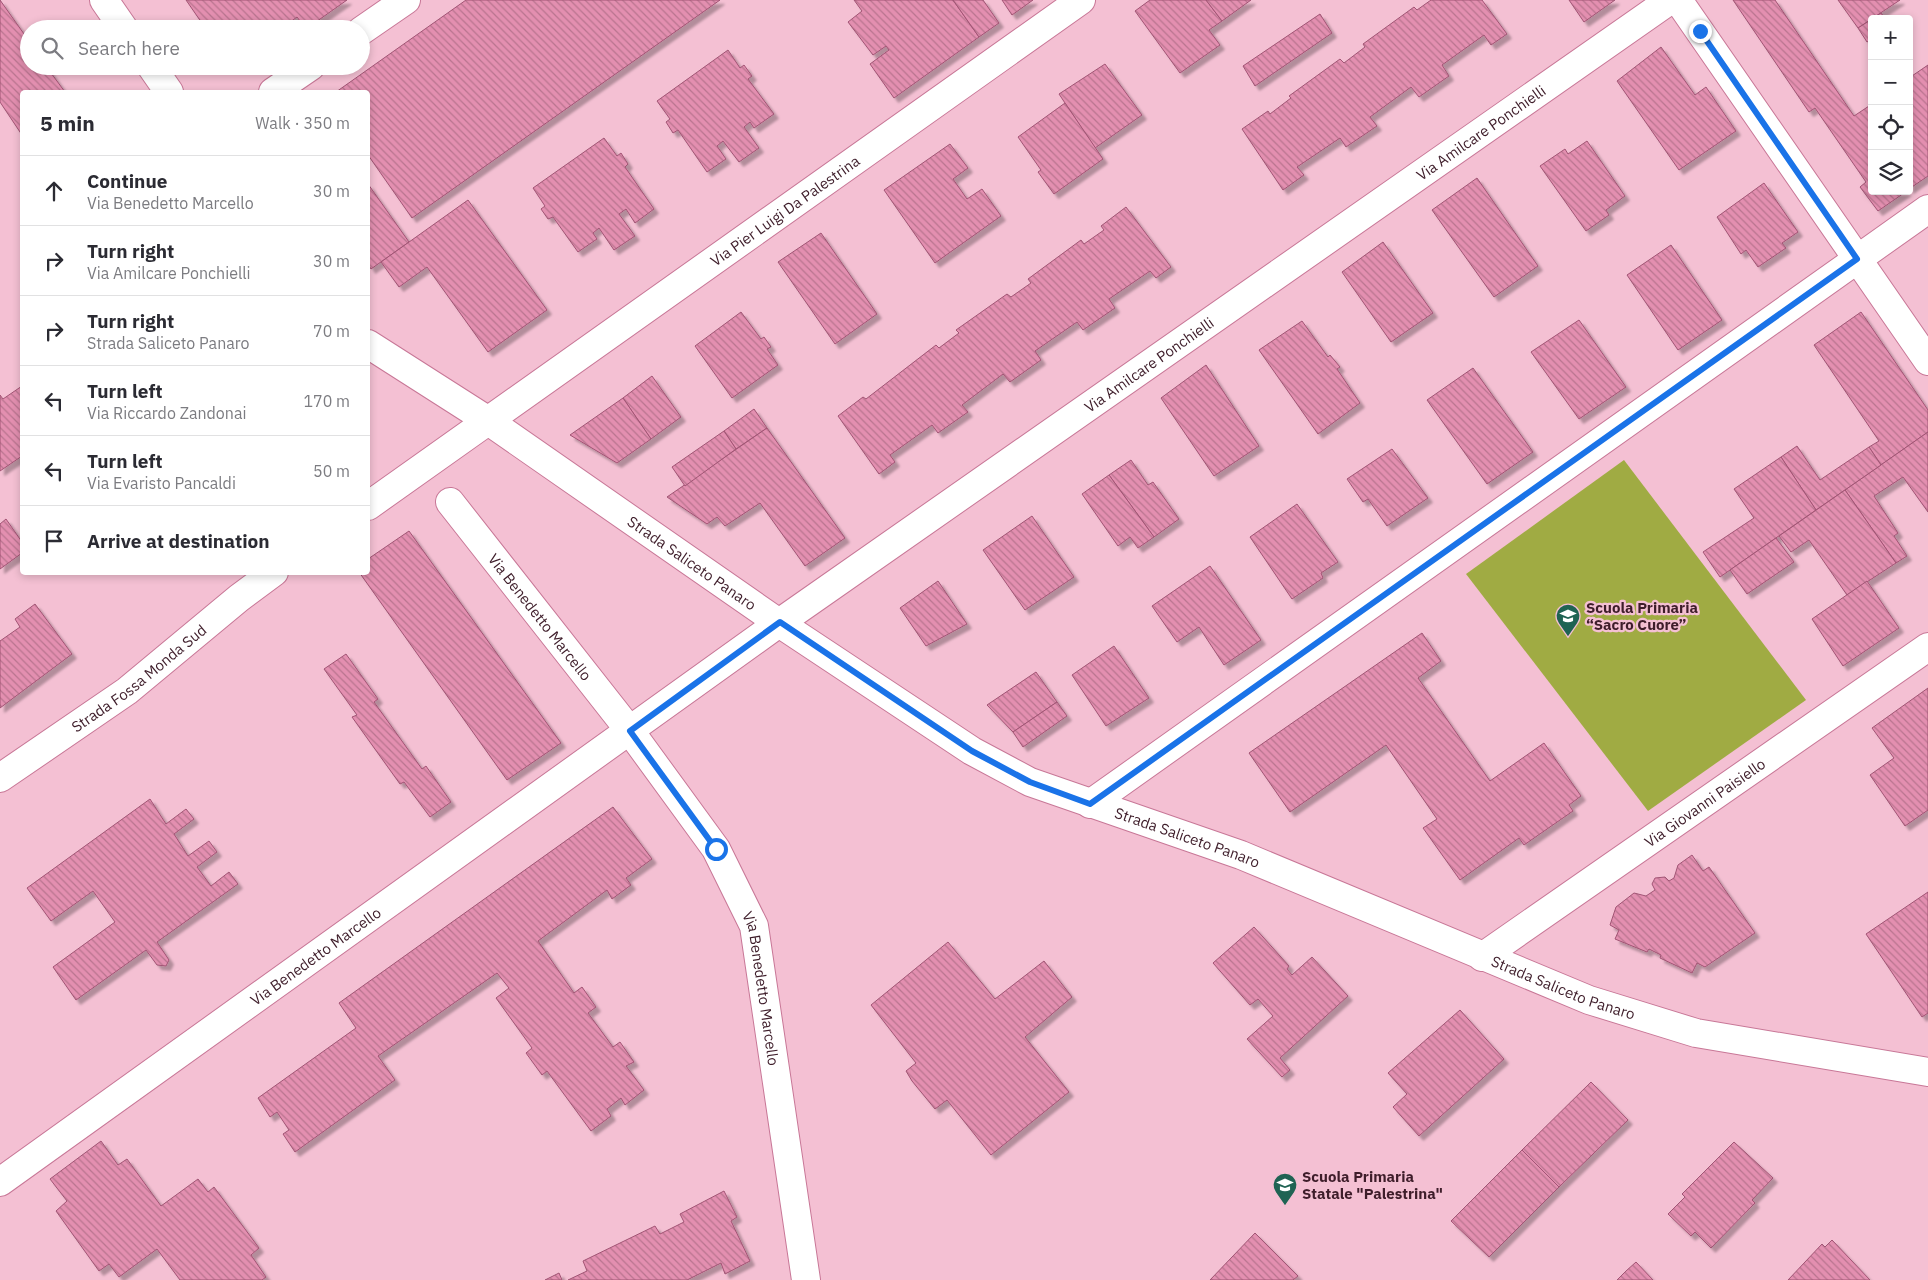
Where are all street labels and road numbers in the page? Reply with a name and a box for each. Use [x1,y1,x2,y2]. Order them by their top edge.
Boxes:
street label: Via Amilcare Ponchielli [1412,81,1549,184]
street label: Via Pier Luigi Da Palestrina [706,151,863,270]
street label: Via Amilcare Ponchielli [1080,313,1217,416]
street label: Strada Saliceto Panaro [624,511,760,614]
street label: Via Benedetto Marcello [484,549,596,684]
street label: Strada Fossa Monda Sud [67,620,210,736]
street label: Via Giovanni Paisiello [1640,754,1769,851]
street label: Strada Saliceto Panaro [1112,803,1263,871]
street label: Via Benedetto Marcello [246,902,384,1009]
street label: Via Benedetto Marcello [739,908,784,1067]
street label: Strada Saliceto Panaro [1489,951,1638,1023]

